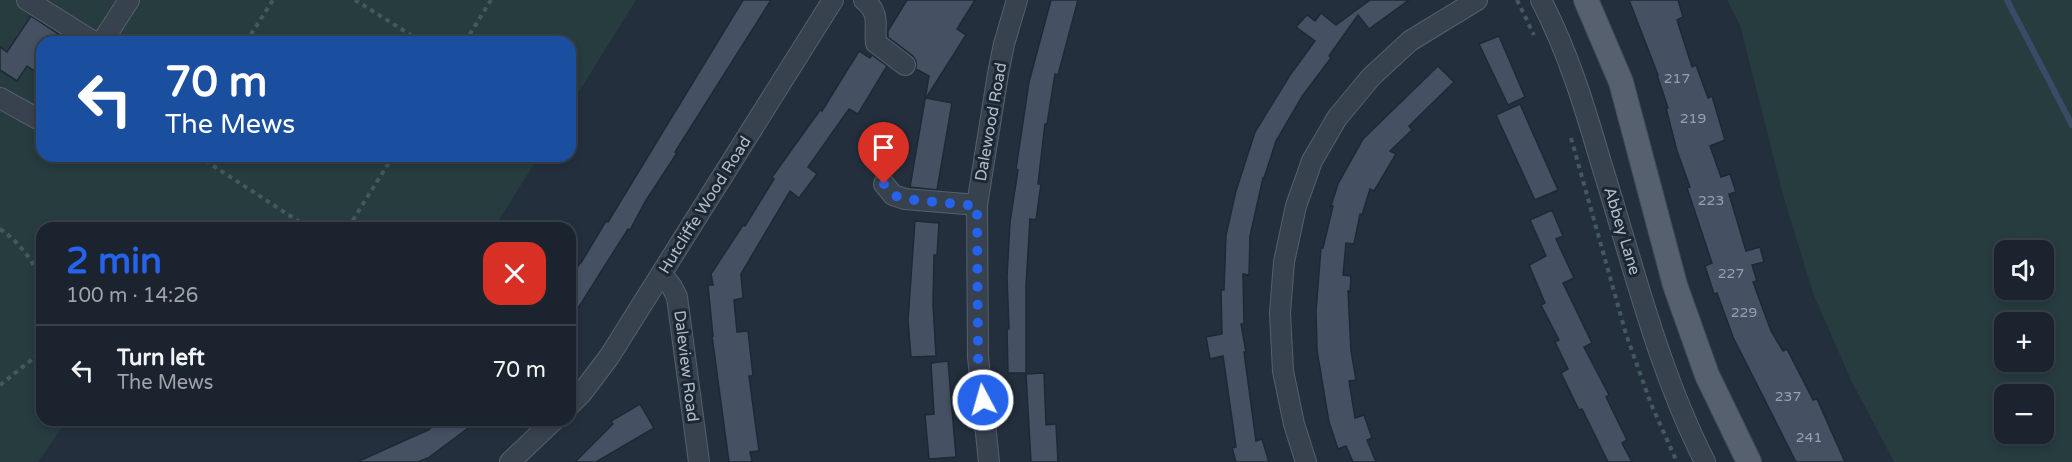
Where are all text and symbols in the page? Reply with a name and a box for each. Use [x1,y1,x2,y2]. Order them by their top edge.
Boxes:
text: 70 m [165,57,267,108]
icon: left [66,60,144,138]
street label: Dalewood Road [971,61,1011,183]
house number: 217 [1664,70,1690,87]
text: The Mews [165,108,295,141]
house number: 219 [1680,110,1706,127]
pin [858,122,909,184]
icon: arrive [867,131,900,164]
street label: Hutcliffe Wood Road [654,132,756,278]
street label: Abbey Lane [1599,185,1645,277]
house number: 223 [1698,192,1724,209]
text: 2 min [66,240,162,283]
map controls [1994,240,2054,444]
button: sound [1994,240,2054,300]
button: close [483,242,546,305]
house number: 227 [1718,265,1744,282]
text: 100 m · 14:26 [66,284,198,308]
house number: 229 [1731,304,1757,321]
street label: Daleview Road [669,309,703,423]
button: + [1994,312,2054,372]
text: Turn left [117,345,205,371]
icon: left [66,354,99,387]
text: 70 m [492,357,546,383]
position arrow [951,368,1015,432]
text: The Mews [117,371,213,395]
button: − [1994,384,2054,444]
house number: 237 [1775,388,1801,405]
house number: 241 [1796,429,1822,446]

